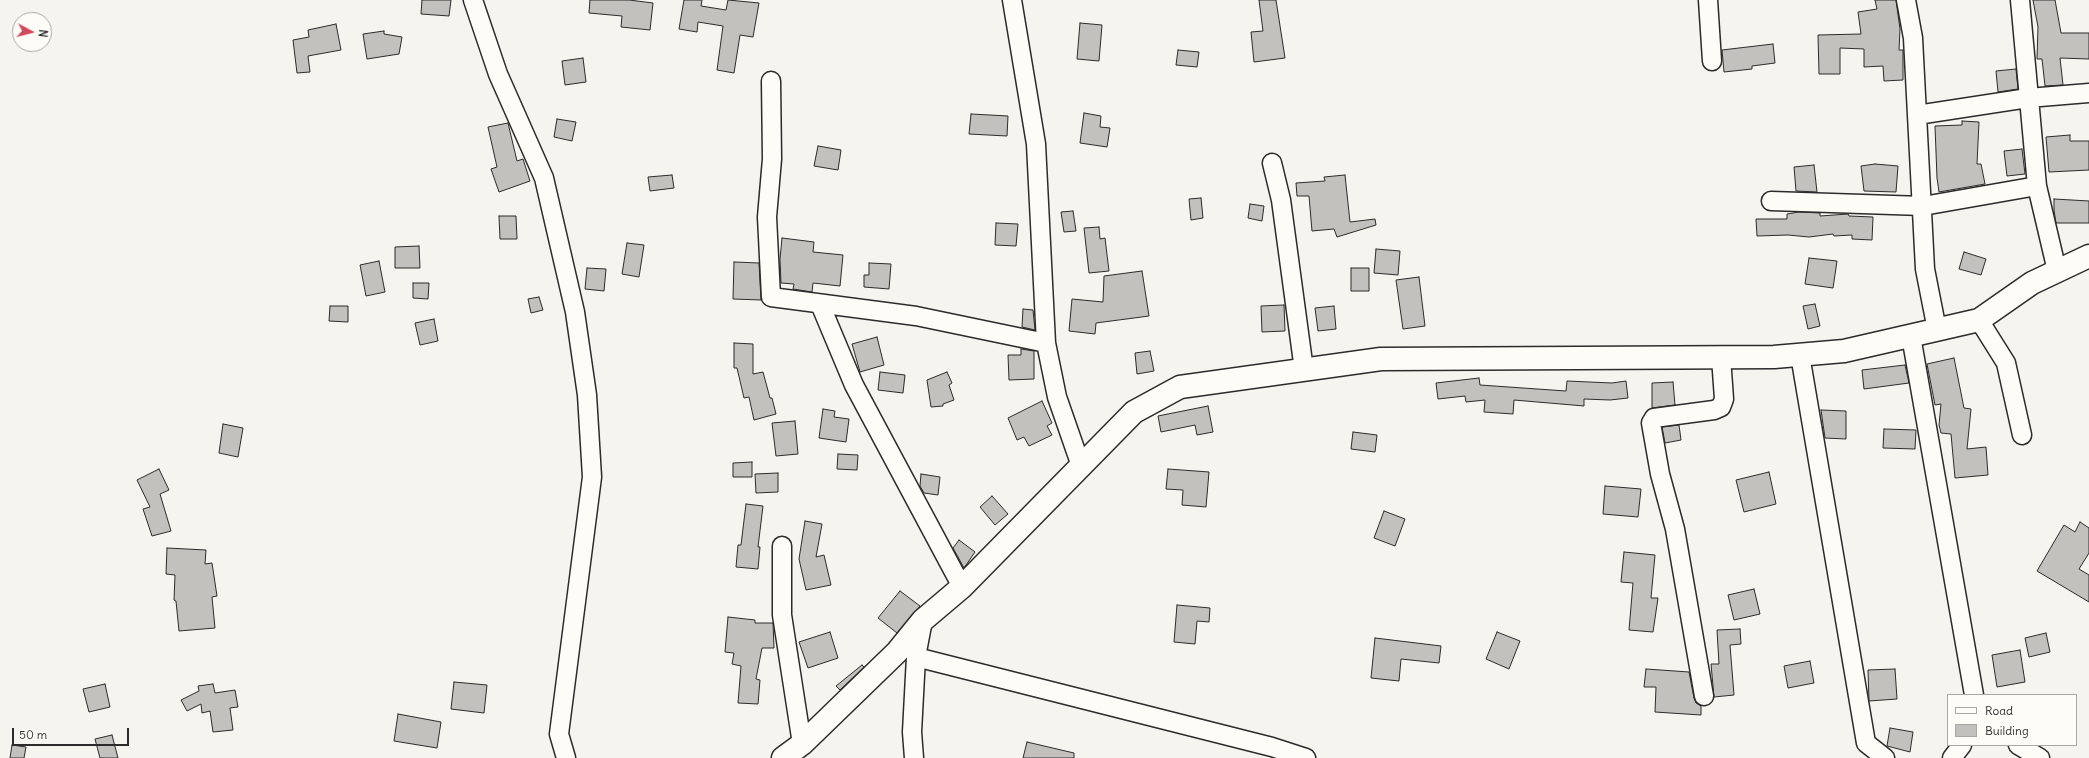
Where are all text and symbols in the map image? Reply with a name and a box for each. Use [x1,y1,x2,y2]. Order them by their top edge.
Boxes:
north arrow [12,12,52,52]
text: N [36,29,50,38]
legend [1947,694,2077,746]
text: Road [1985,703,2013,718]
scale bar [14,720,131,746]
text: Building [1985,723,2029,738]
text: 50 m [19,727,47,742]

